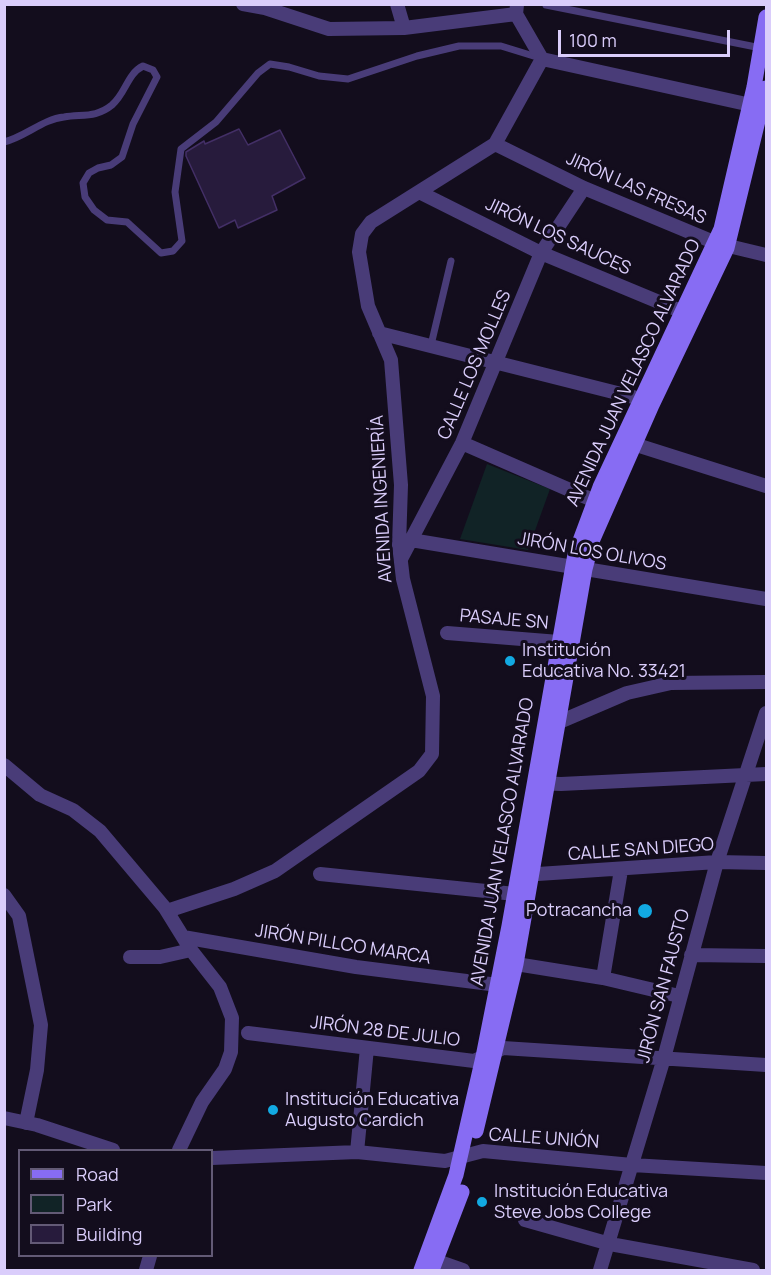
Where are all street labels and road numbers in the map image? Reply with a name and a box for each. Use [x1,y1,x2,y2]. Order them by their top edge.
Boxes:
street label: JIRÓN LAS FRESAS [563,148,709,230]
street label: JIRÓN LOS SAUCES [482,194,634,280]
street label: AVENIDA JUAN VELASCO ALVARADO [562,236,706,510]
street label: CALLE LOS MOLLES [434,287,516,443]
street label: AVENIDA INGENIERÍA [367,415,397,583]
street label: JIRÓN LOS OLIVOS [516,528,668,576]
street label: PASAJE SN [459,605,549,635]
street label: AVENIDA JUAN VELASCO ALVARADO [467,696,539,988]
street label: CALLE SAN DIEGO [567,834,715,866]
street label: JIRÓN SAN FAUSTO [633,907,695,1065]
street label: JIRÓN PILLCO MARCA [254,920,432,970]
street label: JIRÓN 28 DE JULIO [309,1012,461,1052]
street label: CALLE UNIÓN [488,1124,600,1154]

